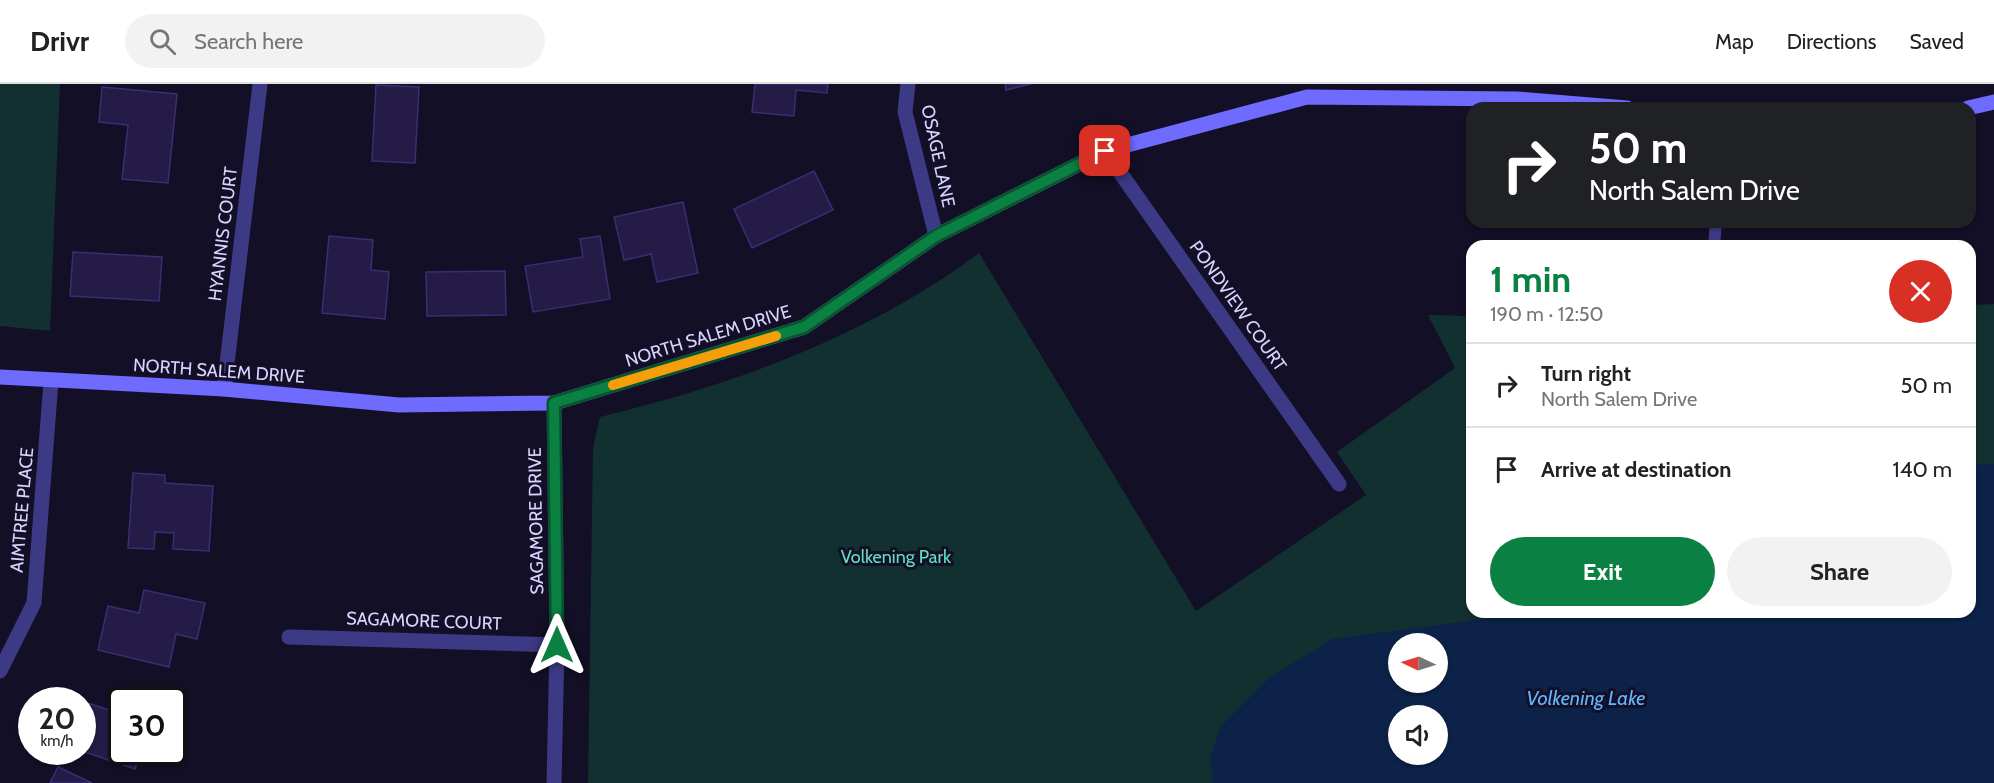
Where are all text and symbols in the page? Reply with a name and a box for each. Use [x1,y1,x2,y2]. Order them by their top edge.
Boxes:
search box [125,14,545,68]
text: Drivr [30,24,89,58]
icon: search [146,25,179,58]
text: Search here [194,28,303,55]
text: Map [1715,29,1754,54]
text: Directions [1787,29,1876,54]
text: Saved [1909,29,1964,54]
street label: OSAGE LANE [916,103,960,209]
text: 50 m [1589,122,1687,174]
pin [1079,125,1130,176]
icon: right [1490,126,1568,204]
icon: arrive [1088,134,1121,167]
street label: HYANNIS COURT [204,165,242,302]
text: North Salem Drive [1589,174,1800,207]
street label: PONDVIEW COURT [1185,237,1291,376]
text: 1 min [1490,257,1571,301]
button: close [1889,260,1952,323]
street label: NORTH SALEM DRIVE [622,300,794,372]
text: 190 m · 12:50 [1490,302,1604,326]
street label: NORTH SALEM DRIVE [132,354,306,388]
text: Turn right [1541,360,1631,387]
icon: right [1490,369,1523,402]
text: 50 m [1900,372,1952,399]
text: North Salem Drive [1541,387,1697,411]
street label: AIMTREE PLACE [6,447,38,573]
street label: SAGAMORE DRIVE [524,447,548,595]
icon: arrive [1490,453,1523,486]
text: Arrive at destination [1541,456,1731,483]
text: 140 m [1893,456,1952,483]
button: Exit [1490,537,1715,606]
button: Share [1727,537,1952,606]
park label: Volkening Park [841,546,952,568]
street label: SAGAMORE COURT [346,607,503,635]
position arrow [525,613,589,677]
north arrow [1388,633,1448,693]
map controls [1388,633,1448,765]
water label: Volkening Lake [1526,686,1646,710]
speed limit sign: 30 [108,687,186,765]
text: 20 [38,700,76,737]
button: sound [1388,705,1448,765]
text: km/h [41,732,73,750]

